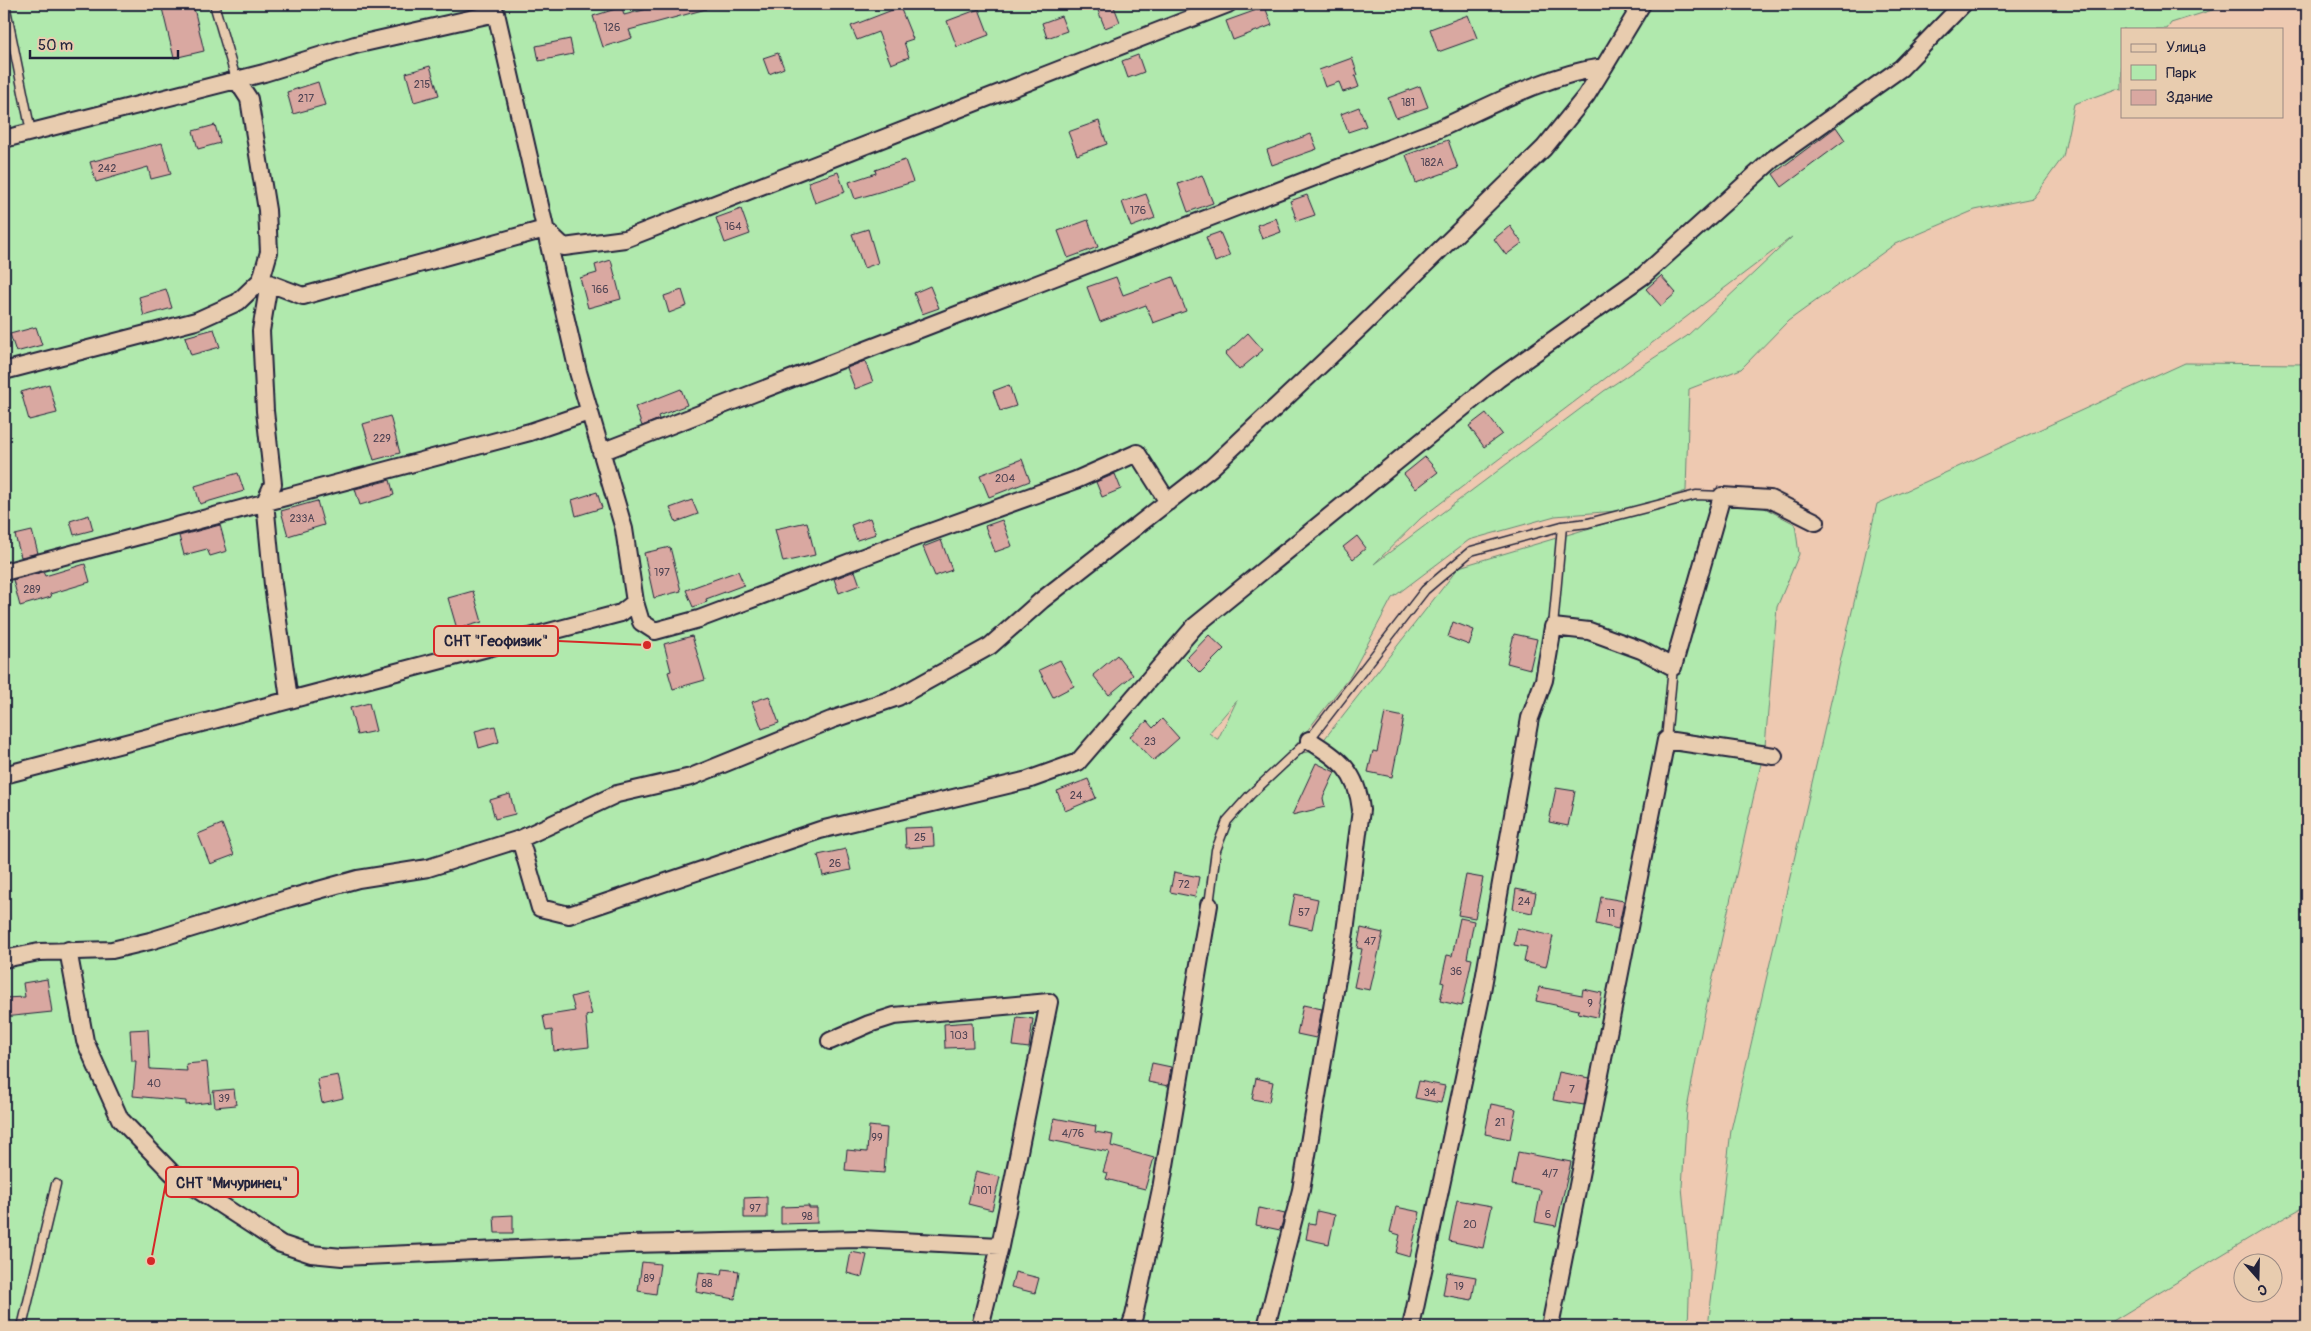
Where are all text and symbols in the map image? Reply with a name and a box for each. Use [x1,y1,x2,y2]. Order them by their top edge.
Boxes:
house number: 126 [604,21,620,34]
scale bar [30,28,178,60]
legend [2121,28,2284,118]
text: 50 m [38,36,73,55]
text: Улица [2166,38,2206,57]
text: Парк [2166,64,2197,83]
house number: 215 [414,78,430,91]
text: Здание [2166,88,2213,107]
house number: 217 [298,92,314,105]
house number: 181 [1401,96,1415,109]
house number: 182А [1420,156,1444,169]
house number: 242 [98,162,116,175]
house number: 176 [1130,204,1146,217]
house number: 164 [724,220,742,233]
house number: 166 [591,283,609,296]
house number: 229 [373,432,391,445]
house number: 204 [995,472,1016,485]
house number: 233А [289,512,315,525]
house number: 197 [654,566,670,579]
house number: 289 [23,583,41,596]
callout: СНТ "Геофизик" [434,626,558,656]
text: СНТ "Геофизик" [444,632,548,651]
house number: 23 [1144,735,1156,748]
house number: 24 [1070,789,1083,802]
house number: 25 [914,831,926,844]
house number: 26 [829,857,841,870]
house number: 72 [1178,878,1190,891]
house number: 24 [1518,895,1531,908]
house number: 57 [1298,906,1310,919]
house number: 11 [1607,907,1615,920]
house number: 47 [1364,935,1376,948]
house number: 36 [1450,965,1462,978]
house number: 9 [1587,997,1593,1010]
house number: 103 [950,1029,968,1042]
house number: 40 [147,1077,161,1090]
house number: 7 [1569,1083,1575,1096]
house number: 34 [1424,1086,1437,1099]
house number: 39 [218,1092,230,1105]
house number: 21 [1495,1116,1505,1129]
house number: 4/76 [1062,1127,1084,1140]
house number: 99 [871,1131,883,1144]
callout: СНТ "Мичуринец" [166,1167,298,1197]
house number: 4/7 [1542,1167,1558,1180]
text: СНТ "Мичуринец" [176,1174,288,1193]
house number: 101 [976,1184,992,1197]
house number: 97 [749,1202,761,1215]
house number: 6 [1545,1208,1551,1221]
house number: 98 [801,1210,813,1223]
house number: 20 [1463,1218,1477,1231]
north arrow [2234,1254,2284,1304]
house number: 89 [643,1272,655,1285]
house number: 88 [701,1277,713,1290]
house number: 19 [1454,1280,1464,1293]
text: С [2255,1280,2269,1299]

